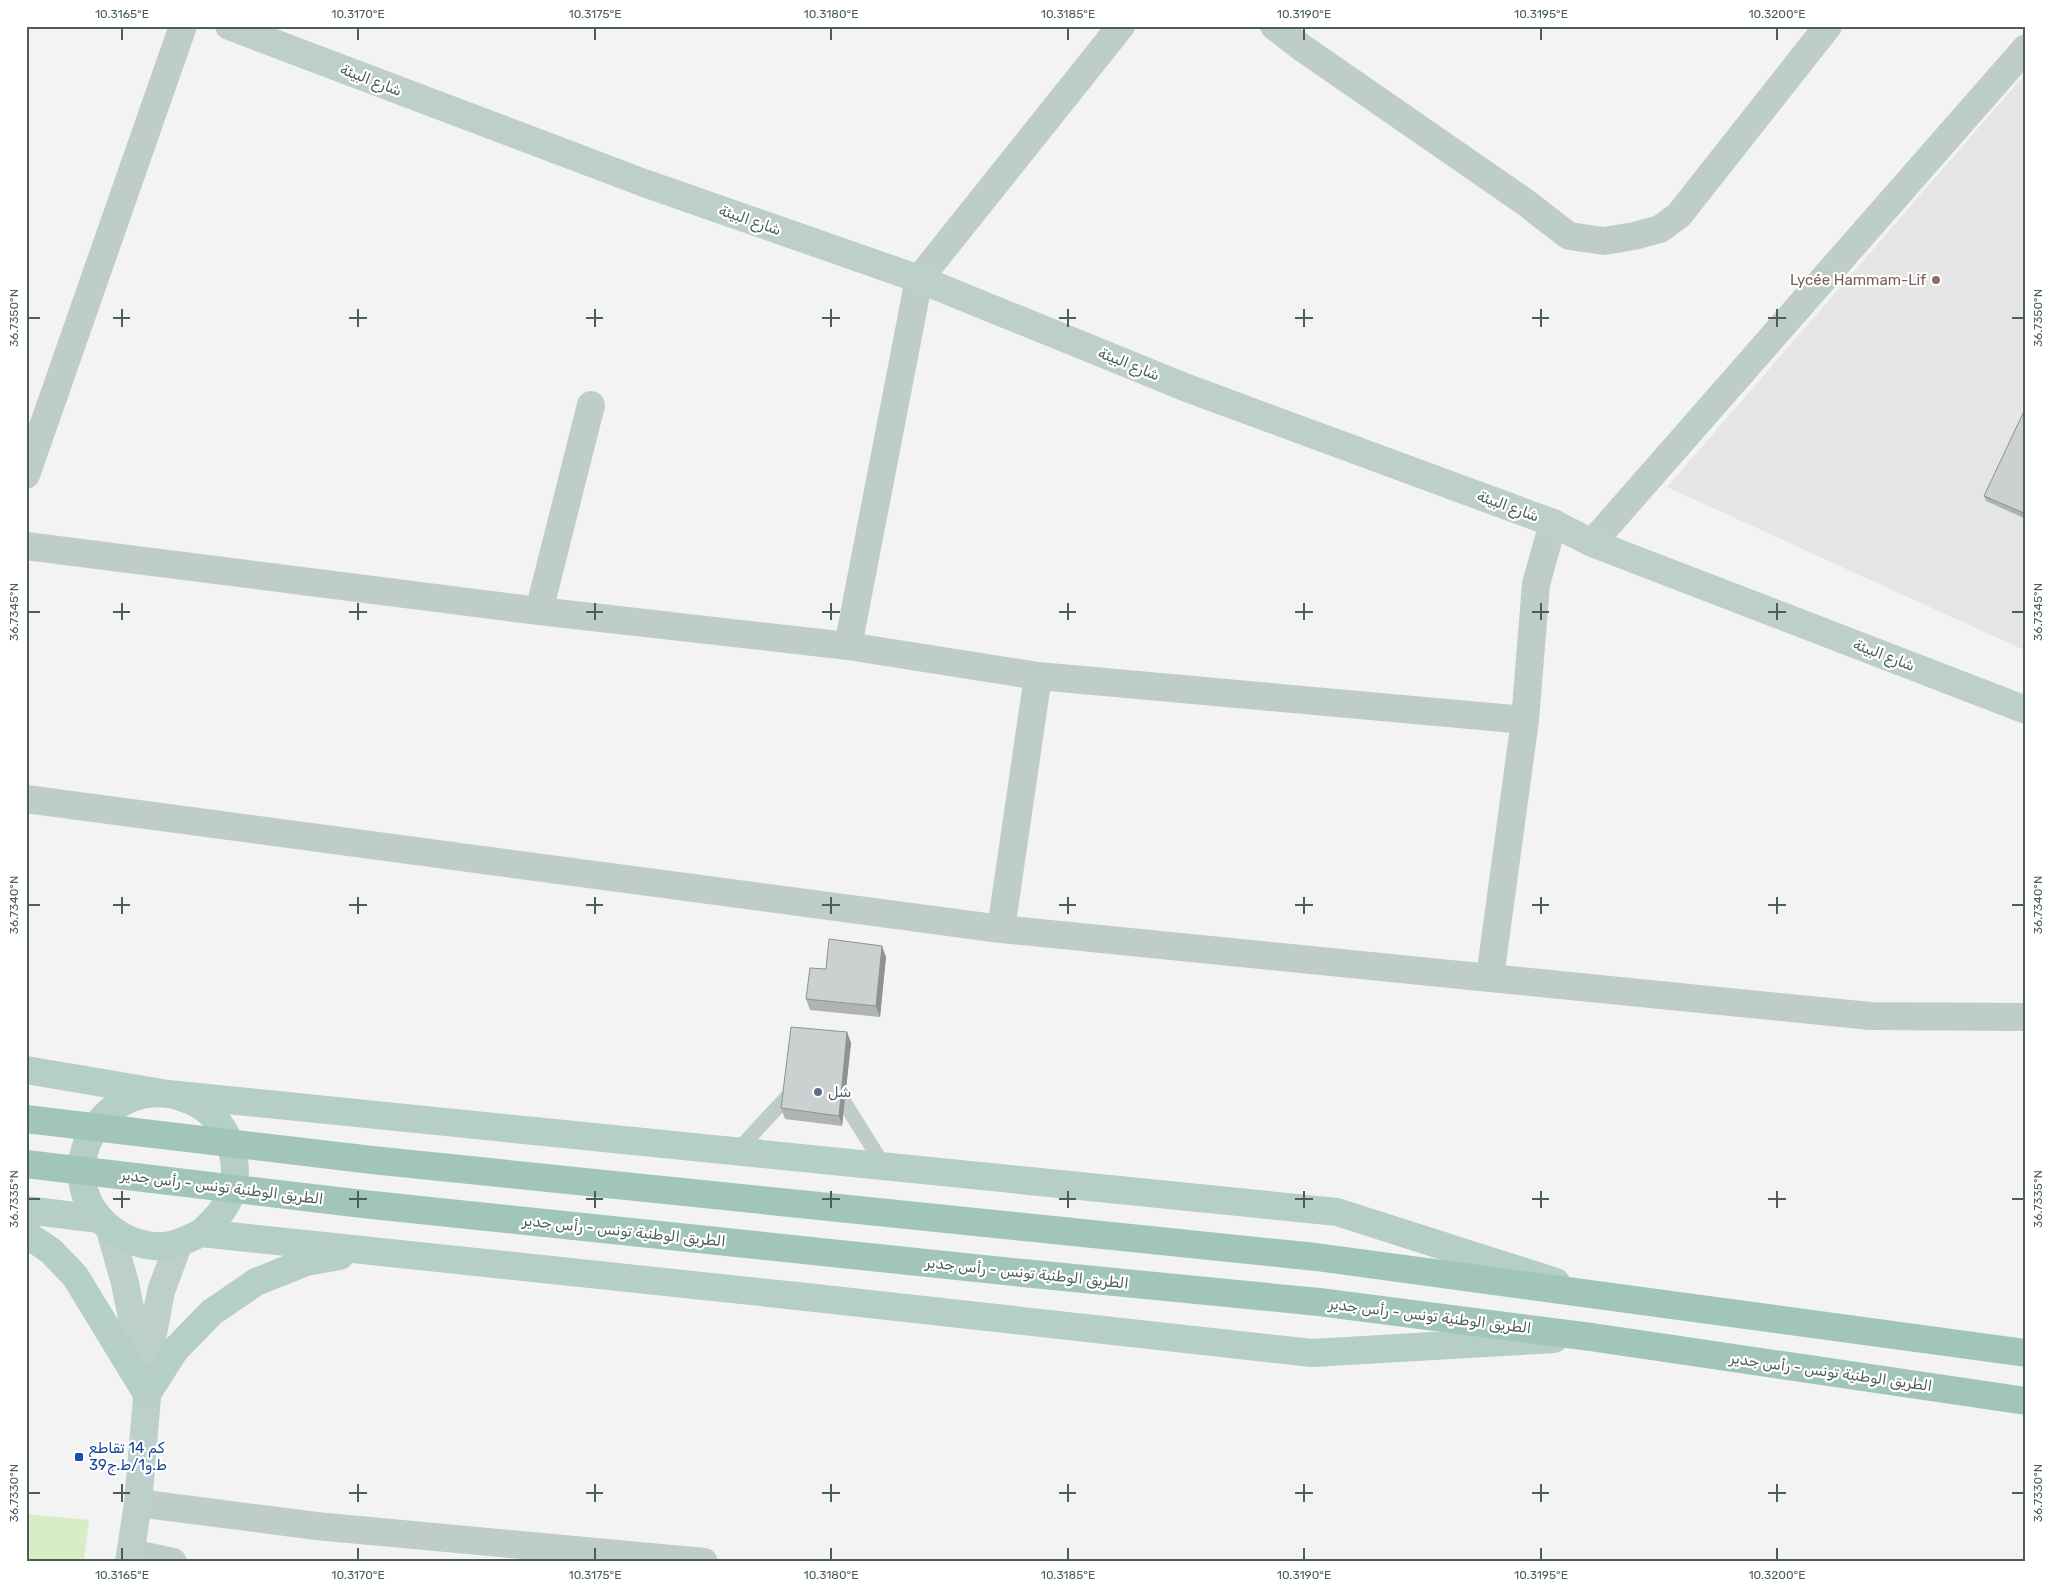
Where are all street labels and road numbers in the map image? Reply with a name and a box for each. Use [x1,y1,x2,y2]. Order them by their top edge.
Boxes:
street label: شارع البيئة [337,60,404,102]
street label: شارع البيئة [716,201,784,241]
street label: شارع البيئة [1095,344,1162,386]
street label: شارع البيئة [1474,486,1541,527]
street label: شارع البيئة [1850,635,1917,677]
street label: الطريق الوطنية تونس - رأس جدير [119,1166,324,1208]
street label: الطريق الوطنية تونس - رأس جدير [521,1211,726,1251]
street label: الطريق الوطنية تونس - رأس جدير [924,1253,1129,1293]
street label: الطريق الوطنية تونس - رأس جدير [1327,1295,1532,1337]
street label: الطريق الوطنية تونس - رأس جدير [1728,1349,1933,1395]

